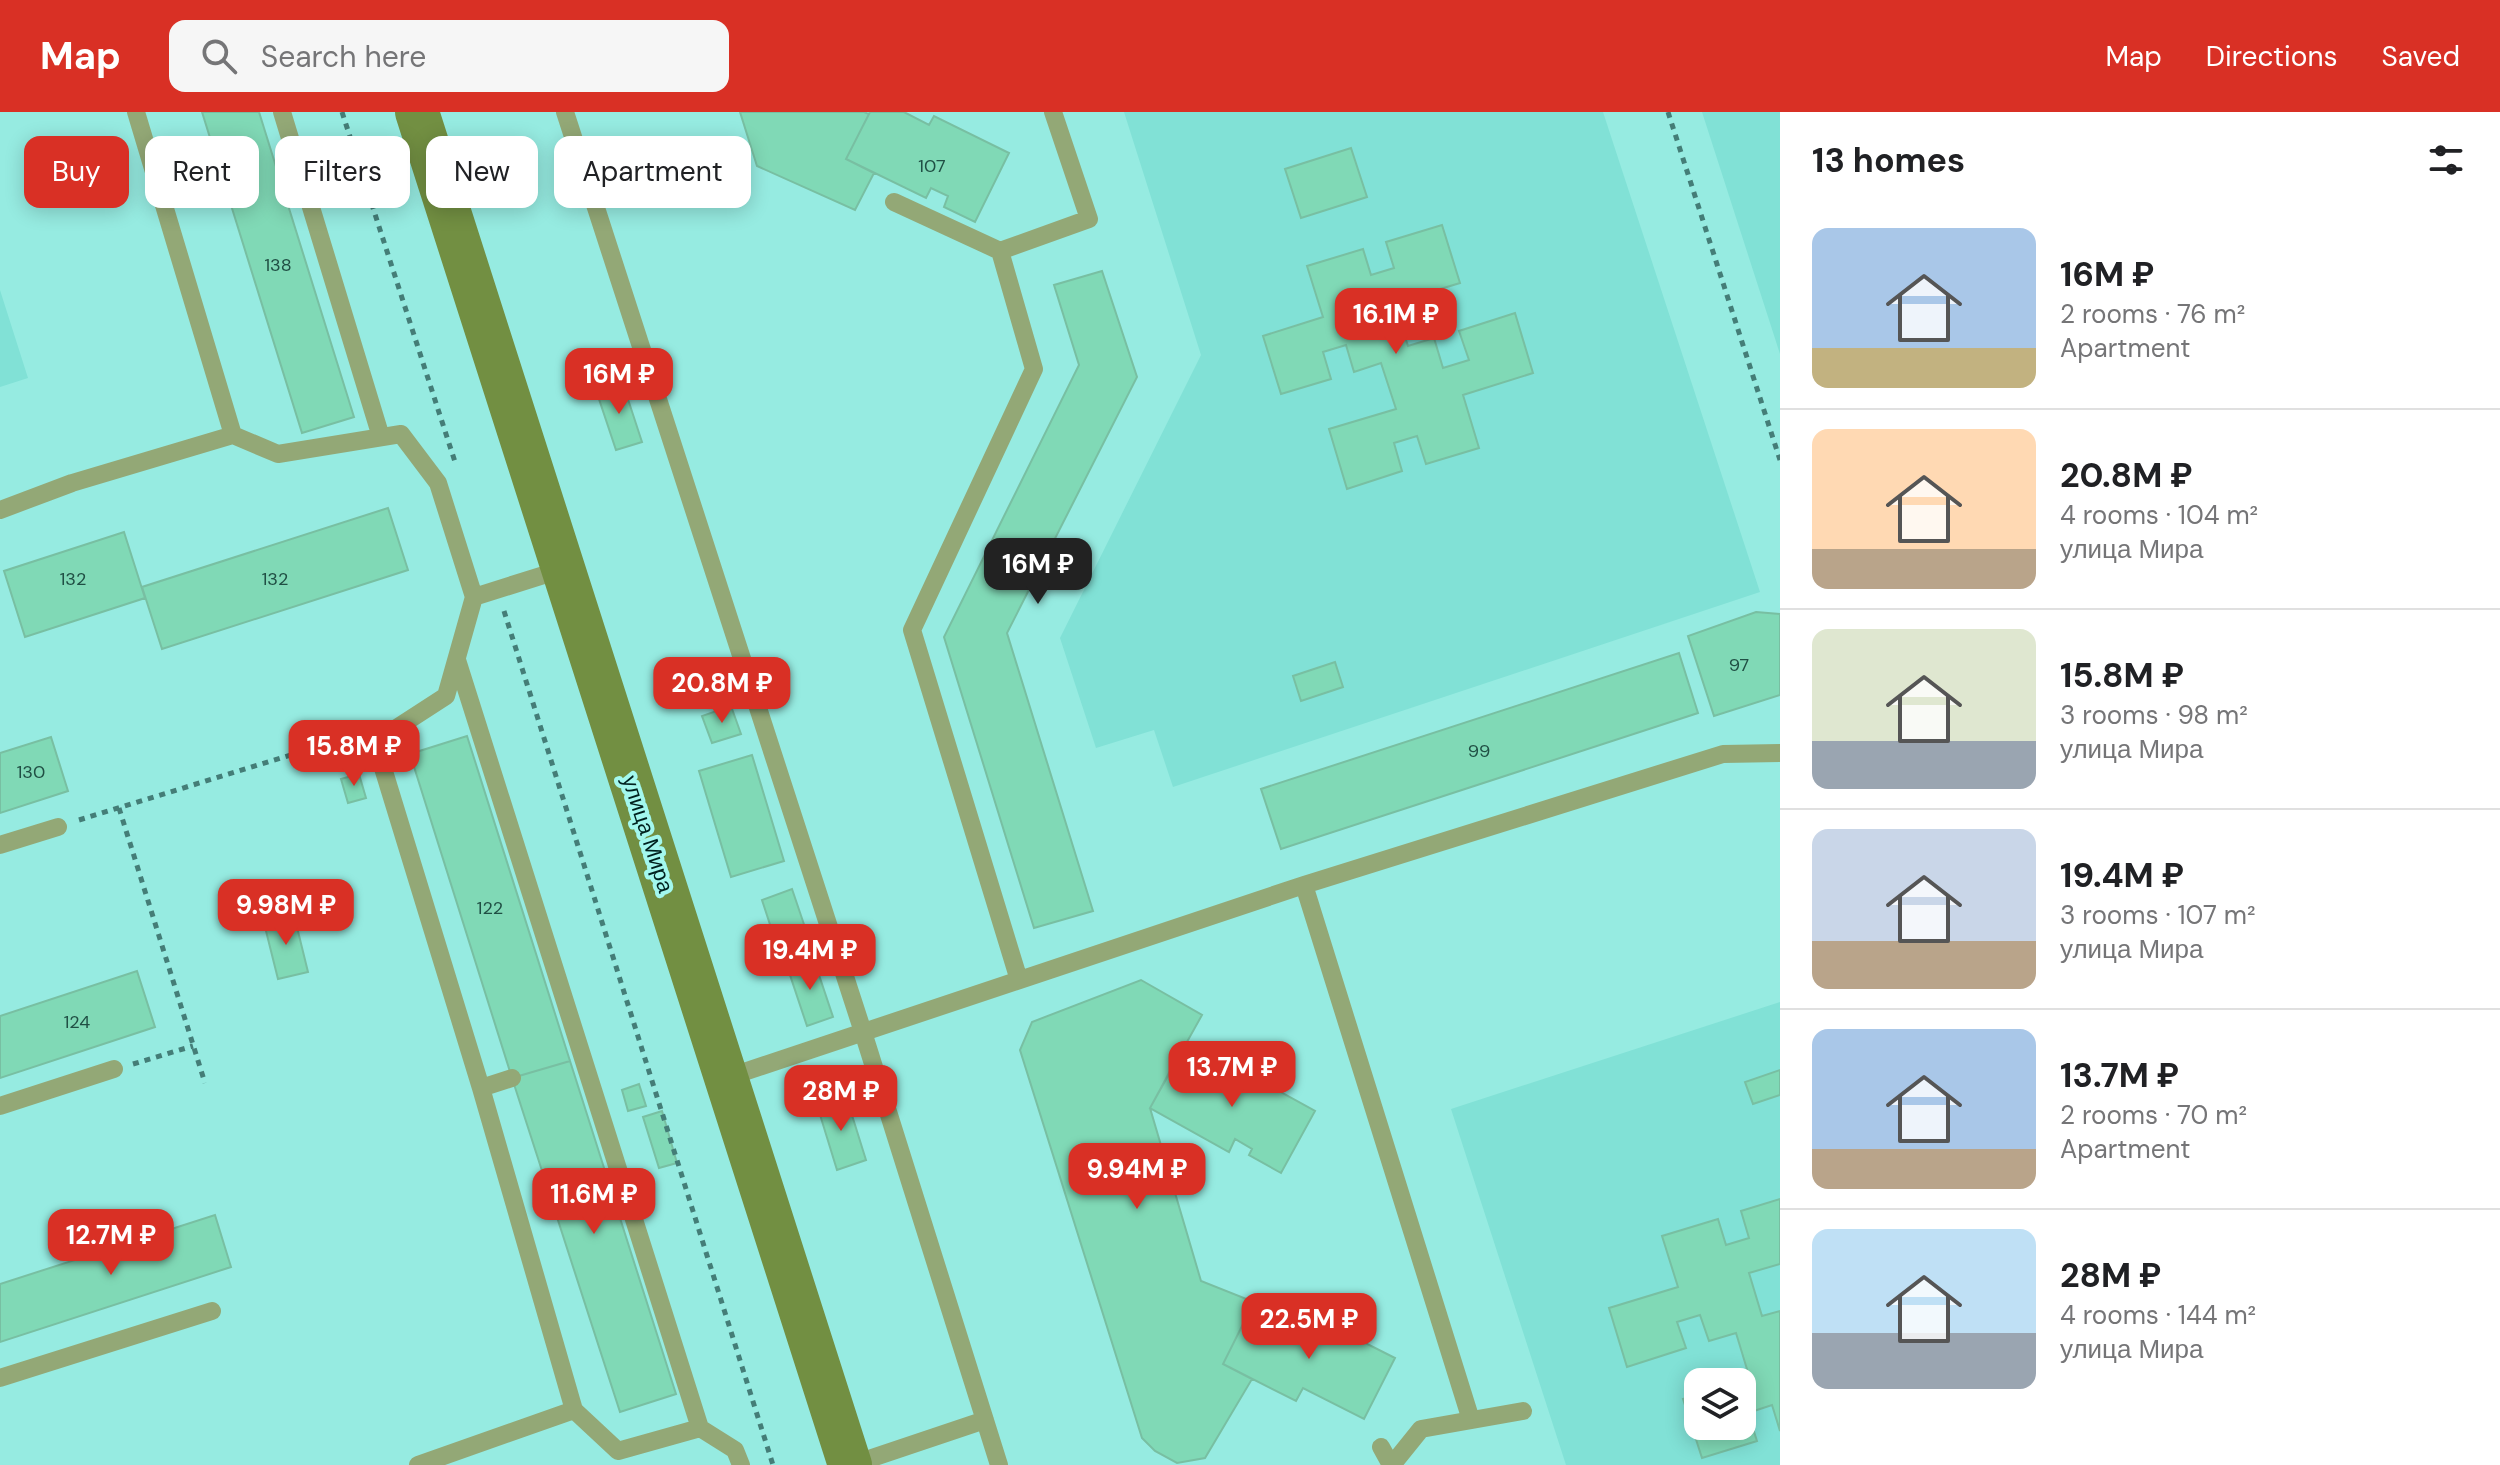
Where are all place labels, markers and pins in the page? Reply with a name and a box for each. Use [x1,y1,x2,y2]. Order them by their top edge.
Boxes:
pin: 16.1M ₽ [1322,288,1470,356]
pin: 16M ₽ [563,348,675,416]
pin: 16M ₽ [982,538,1094,606]
pin: 20.8M ₽ [648,657,796,725]
pin: 15.8M ₽ [280,720,428,788]
pin: 9.98M ₽ [212,879,360,947]
pin: 19.4M ₽ [736,924,884,992]
pin: 13.7M ₽ [1158,1041,1306,1109]
pin: 28M ₽ [785,1065,897,1133]
pin: 9.94M ₽ [1063,1143,1211,1211]
pin: 11.6M ₽ [520,1168,668,1236]
pin: 12.7M ₽ [37,1209,185,1277]
pin: 22.5M ₽ [1235,1293,1383,1361]

